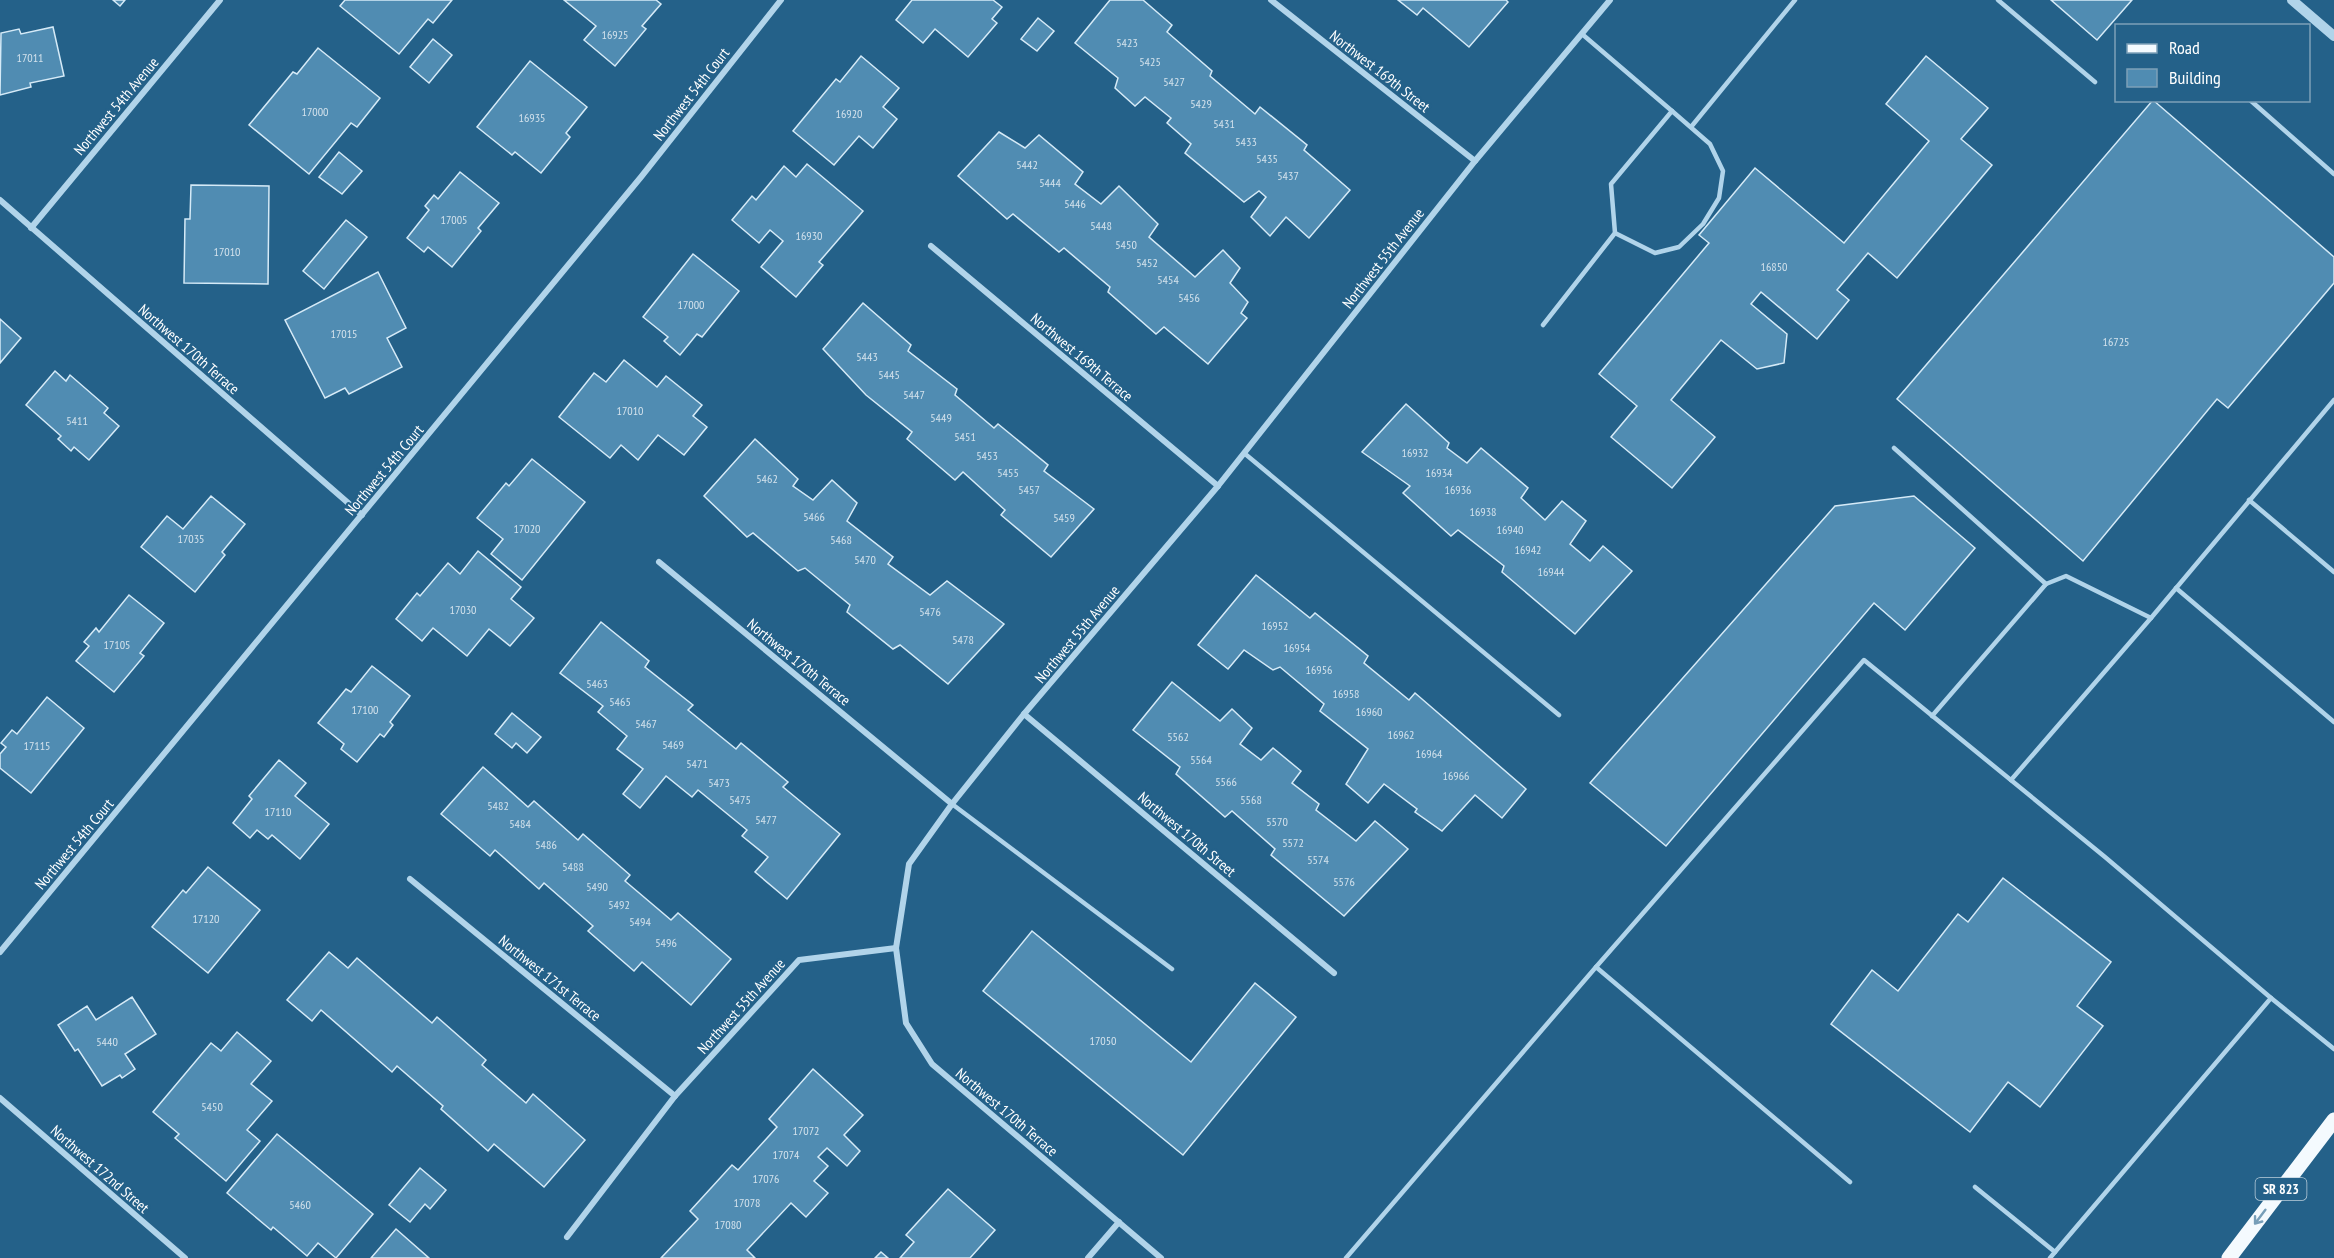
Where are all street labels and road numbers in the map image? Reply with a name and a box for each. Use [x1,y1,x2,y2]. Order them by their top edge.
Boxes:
street label: Northwest 169th Street [1326,26,1434,116]
street label: Northwest 54th Court [649,44,733,144]
street label: Northwest 54th Avenue [70,53,162,159]
street label: Northwest 55th Avenue [1338,204,1428,312]
street label: Northwest 170th Terrace [135,300,243,398]
street label: Northwest 169th Terrace [1027,309,1137,405]
street label: Northwest 54th Court [341,421,427,519]
street label: Northwest 55th Avenue [1031,581,1123,687]
street label: Northwest 170th Terrace [743,614,855,710]
street label: Northwest 170th Street [1134,787,1240,881]
street label: Northwest 54th Court [31,795,117,893]
street label: Northwest 171st Terrace [495,931,605,1025]
street label: Northwest 55th Avenue [693,954,789,1058]
street label: Northwest 170th Terrace [952,1064,1062,1160]
street label: Northwest 172nd Street [47,1121,153,1217]
road number: SR 823 [2256,1178,2306,1200]

